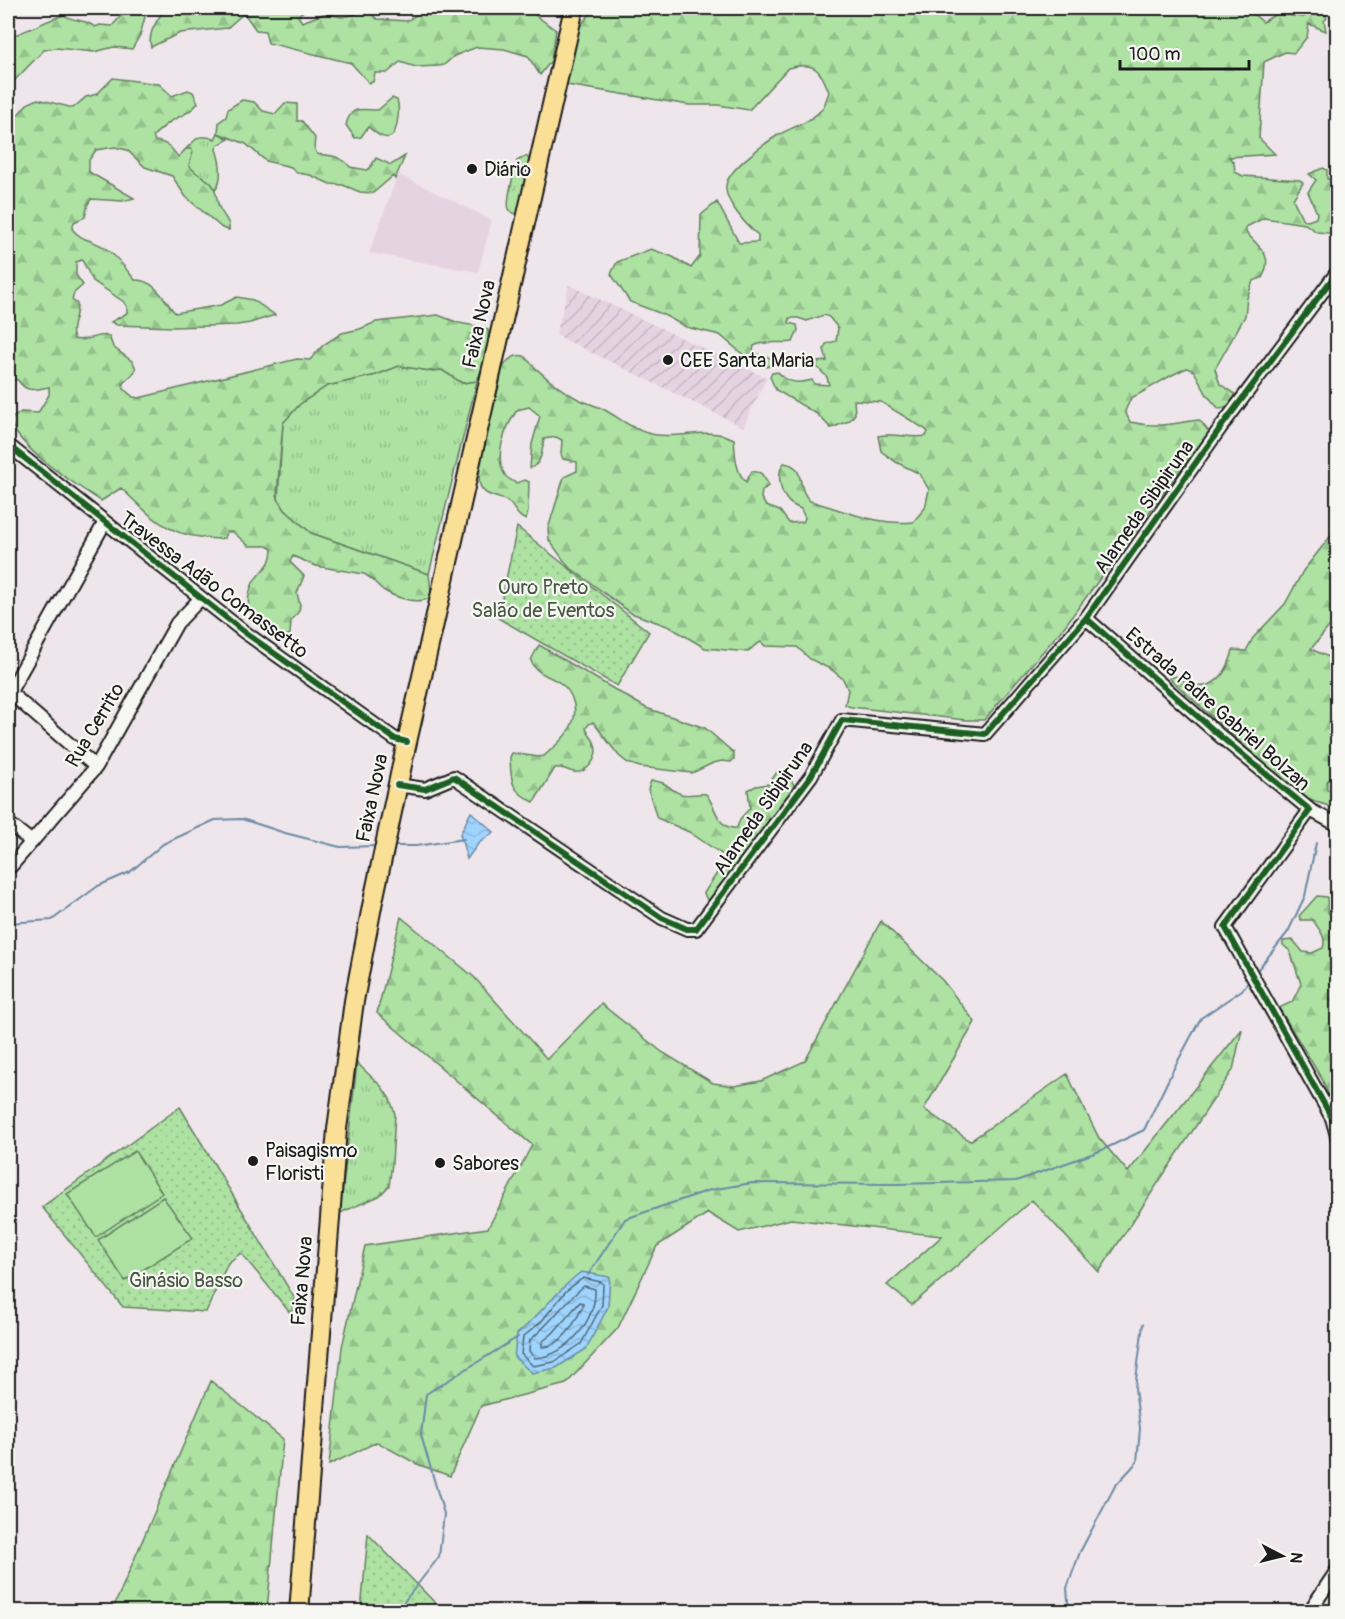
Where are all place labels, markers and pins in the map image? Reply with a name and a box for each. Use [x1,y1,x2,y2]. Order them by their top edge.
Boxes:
place label: Diário [484,157,531,182]
marker: Diário [465,162,479,176]
place label: CEE Santa Maria [680,348,814,373]
marker: CEE Santa Maria [661,353,675,367]
place label: Paisagismo Floristi [265,1138,358,1186]
place label: Sabores [452,1151,519,1176]
marker: Paisagismo Floristi [246,1154,260,1168]
marker: Sabores [433,1156,447,1170]

